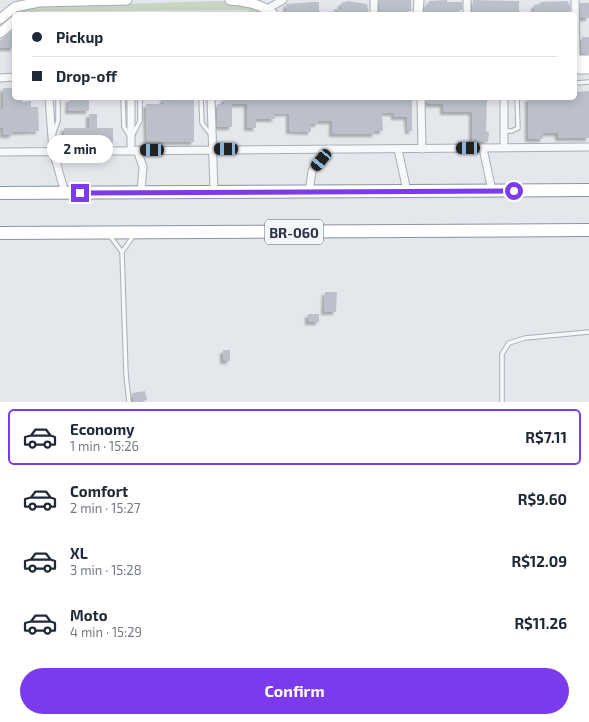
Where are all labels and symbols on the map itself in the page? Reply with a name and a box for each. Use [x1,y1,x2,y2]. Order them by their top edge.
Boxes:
callout: 2 min [47,135,113,163]
car [456,142,480,154]
car [214,143,238,155]
car [140,144,164,156]
car [309,147,333,173]
route start [505,182,523,200]
route end [71,184,89,202]
road number: BR-060 [265,220,323,244]

